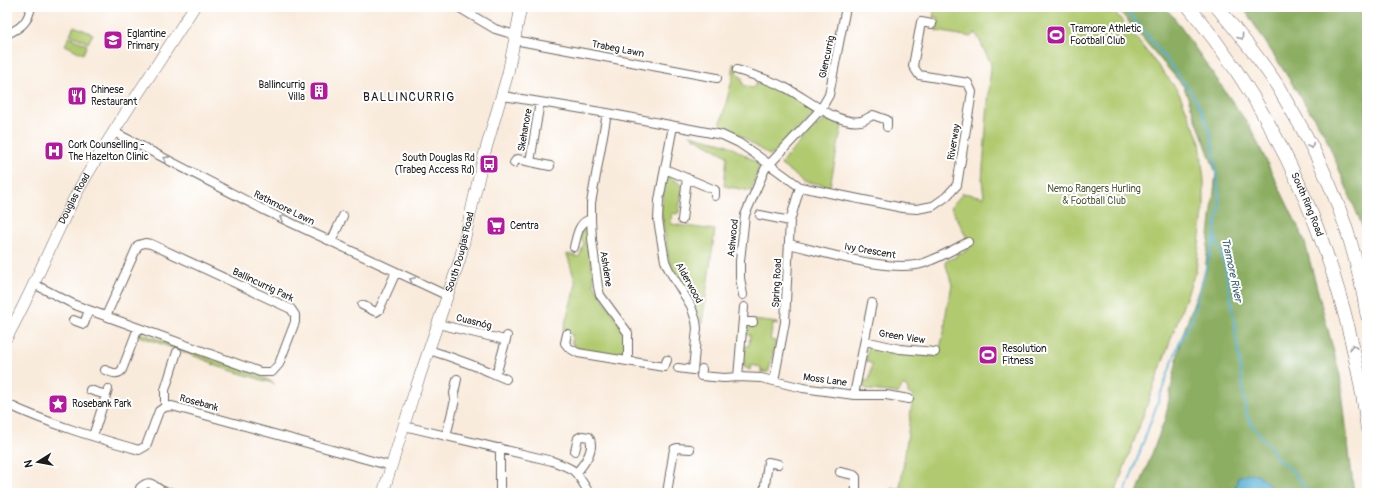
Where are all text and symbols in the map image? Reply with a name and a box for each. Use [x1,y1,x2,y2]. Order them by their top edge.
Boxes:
place label: Tramore Athletic Football Club [1070,23,1142,47]
sports icon: Tramore Athletic Football Club [1045,24,1067,46]
place label: Eglantine Primary [127,28,166,52]
school or university icon: Eglantine Primary [102,29,124,51]
one-way arrow [1236,33,1243,40]
street label: Glencurrig [817,35,837,79]
street label: Trabeg Lawn [591,38,646,60]
place label: Ballincurrig Villa [259,79,305,103]
building icon: Ballincurrig Villa [308,80,330,102]
place label: Chinese Restaurant [91,84,138,108]
restaurant icon: Chinese Restaurant [66,85,88,107]
district label: BALLINCURRIG [363,90,455,105]
street label: Skehanore [515,107,535,152]
street label: Riverway [945,122,963,161]
place label: Cork Counselling - The Hazelton Clinic [68,139,149,163]
hospital icon: Cork Counselling - The Hazelton Clinic [43,140,65,162]
one-way arrow [1307,142,1314,150]
place label: South Douglas Rd (Trabeg Access Rd) [394,152,475,176]
bus stop icon: South Douglas Rd (Trabeg Access Rd) [478,153,500,175]
one-way arrow [163,157,170,164]
street label: Douglas Road [56,171,93,226]
street label: South Ring Road [1288,171,1326,238]
park label: Nemo Rangers Hurling & Football Club [1047,183,1141,207]
street label: Rathmore Lawn [252,188,317,228]
street label: South Douglas Road [443,211,477,294]
one-way arrow [279,215,286,223]
supermarket icon: Centra [485,215,507,237]
street label: Ashwood [725,218,741,258]
place label: Centra [510,220,539,232]
water label: Tramore River [1219,237,1246,305]
street label: Ivy Crescent [843,241,898,262]
street label: Ashdene [597,250,615,288]
street label: Spring Road [770,258,784,308]
street label: Alderwood [673,261,705,306]
street label: Ballincurrig Park [230,266,296,305]
one-way arrow [409,276,416,284]
street label: Cuasnóg [455,312,493,332]
street label: Green View [878,327,926,347]
place label: Resolution Fitness [1002,343,1047,367]
sports icon: Resolution Fitness [977,344,999,366]
one-way arrow [1349,344,1357,350]
street label: Moss Lane [802,371,848,389]
street label: Rosebank [178,392,221,414]
place icon: Rosebank Park [47,393,69,415]
place label: Rosebank Park [72,398,132,410]
north arrow [18,442,58,482]
text: N [21,458,36,469]

